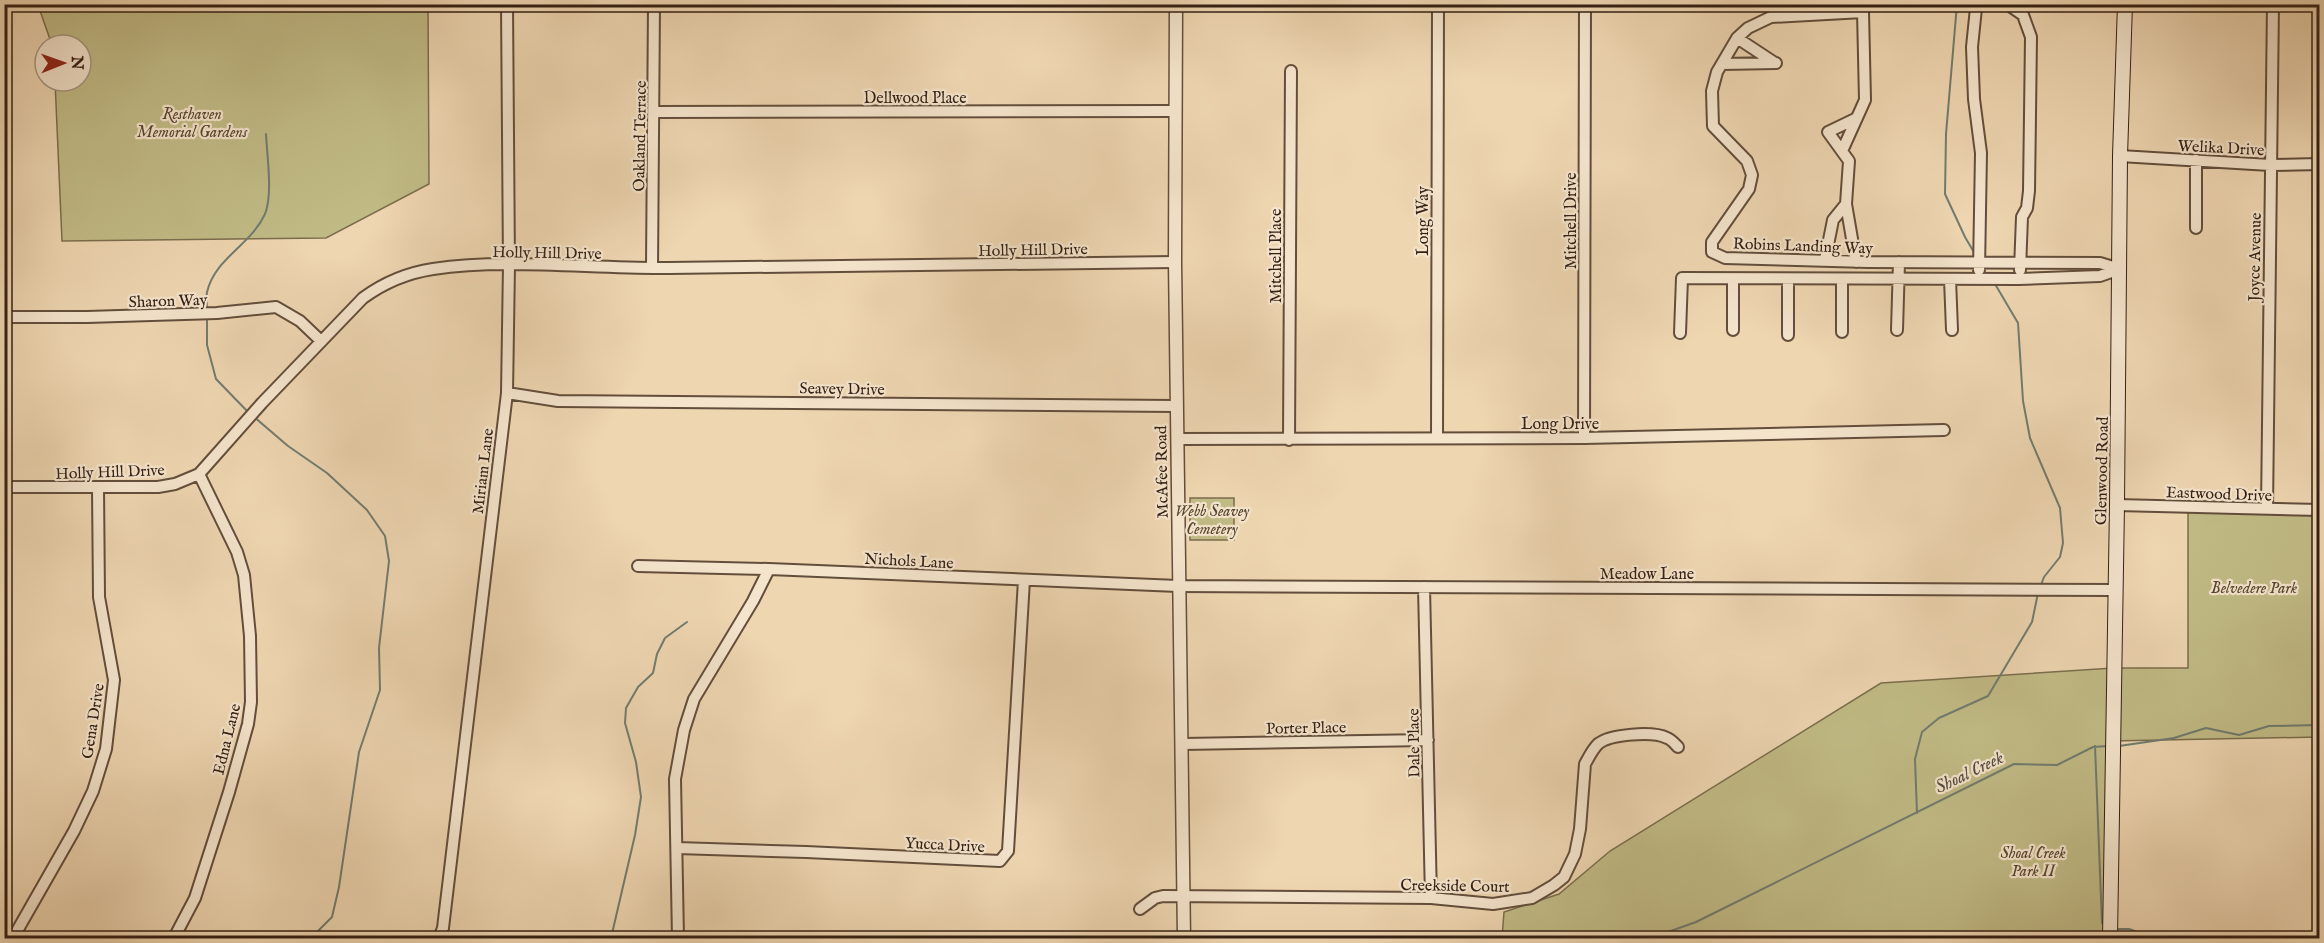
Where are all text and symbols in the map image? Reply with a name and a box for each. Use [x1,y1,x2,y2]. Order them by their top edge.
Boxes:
north arrow [33,33,93,93]
text: N [66,55,86,70]
street label: Oakland Terrace [630,80,652,192]
street label: Dellwood Place [863,89,967,109]
park label: Resthaven Memorial Gardens [137,105,248,143]
street label: Welika Drive [2177,137,2265,161]
street label: Mitchell Drive [1562,173,1582,269]
street label: Long Way [1414,186,1434,256]
street label: Mitchell Place [1267,209,1287,303]
street label: Joyce Avenue [2245,212,2267,304]
street label: Robins Landing Way [1732,235,1874,259]
street label: Holly Hill Drive [978,240,1088,262]
street label: Holly Hill Drive [492,243,602,265]
street label: Sharon Way [128,291,208,313]
street label: Seavey Drive [799,379,885,401]
street label: Long Drive [1521,415,1599,435]
street label: Glenwood Road [2092,416,2114,525]
street label: McAfee Road [1152,425,1174,518]
street label: Miriam Lane [469,427,499,515]
street label: Holly Hill Drive [55,461,165,485]
street label: Eastwood Drive [2166,483,2272,507]
park label: Webb Seavey Cemetery [1175,502,1250,540]
street label: Nichols Lane [864,550,954,574]
street label: Meadow Lane [1600,565,1694,585]
park label: Belvedere Park [2211,579,2298,599]
street label: Gena Drive [78,682,110,761]
street label: Edna Lane [209,702,246,777]
street label: Dale Place [1404,708,1426,778]
street label: Porter Place [1266,718,1346,740]
water label: Shoal Creek [1932,747,2008,800]
street label: Yucca Drive [904,834,985,858]
park label: Shoal Creek Park II [2000,844,2066,882]
street label: Creekside Court [1400,876,1510,898]

